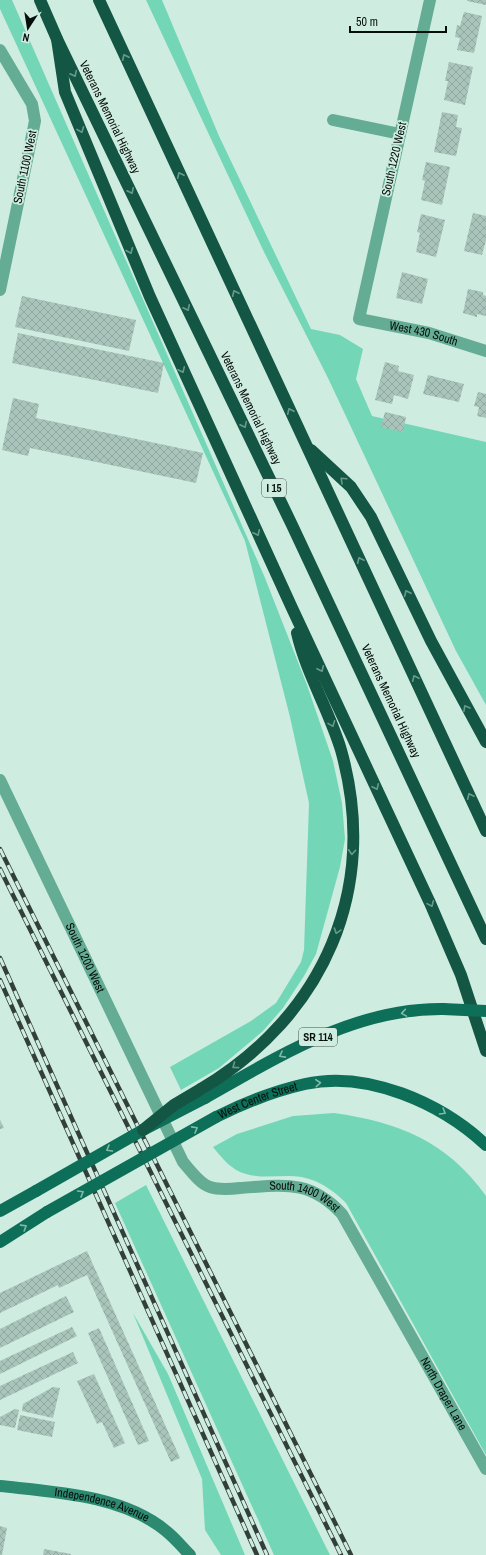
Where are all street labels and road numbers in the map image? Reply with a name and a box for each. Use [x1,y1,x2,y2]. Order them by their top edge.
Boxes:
street label: Veterans Memorial Highway [76,58,144,176]
street label: South 1220 West [378,120,410,197]
street label: South 1100 West [9,129,41,205]
street label: West 430 South [388,317,460,350]
street label: Veterans Memorial Highway [217,349,285,467]
road number: I 15 [262,479,286,497]
street label: Veterans Memorial Highway [358,642,424,760]
street label: South 1200 West [62,920,109,995]
road number: SR 114 [299,1028,337,1046]
street label: West Center Street [215,1078,299,1123]
street label: South 1400 West [269,1178,344,1216]
street label: North Draper Lane [416,1354,471,1433]
street label: Independence Avenue [54,1484,152,1526]

